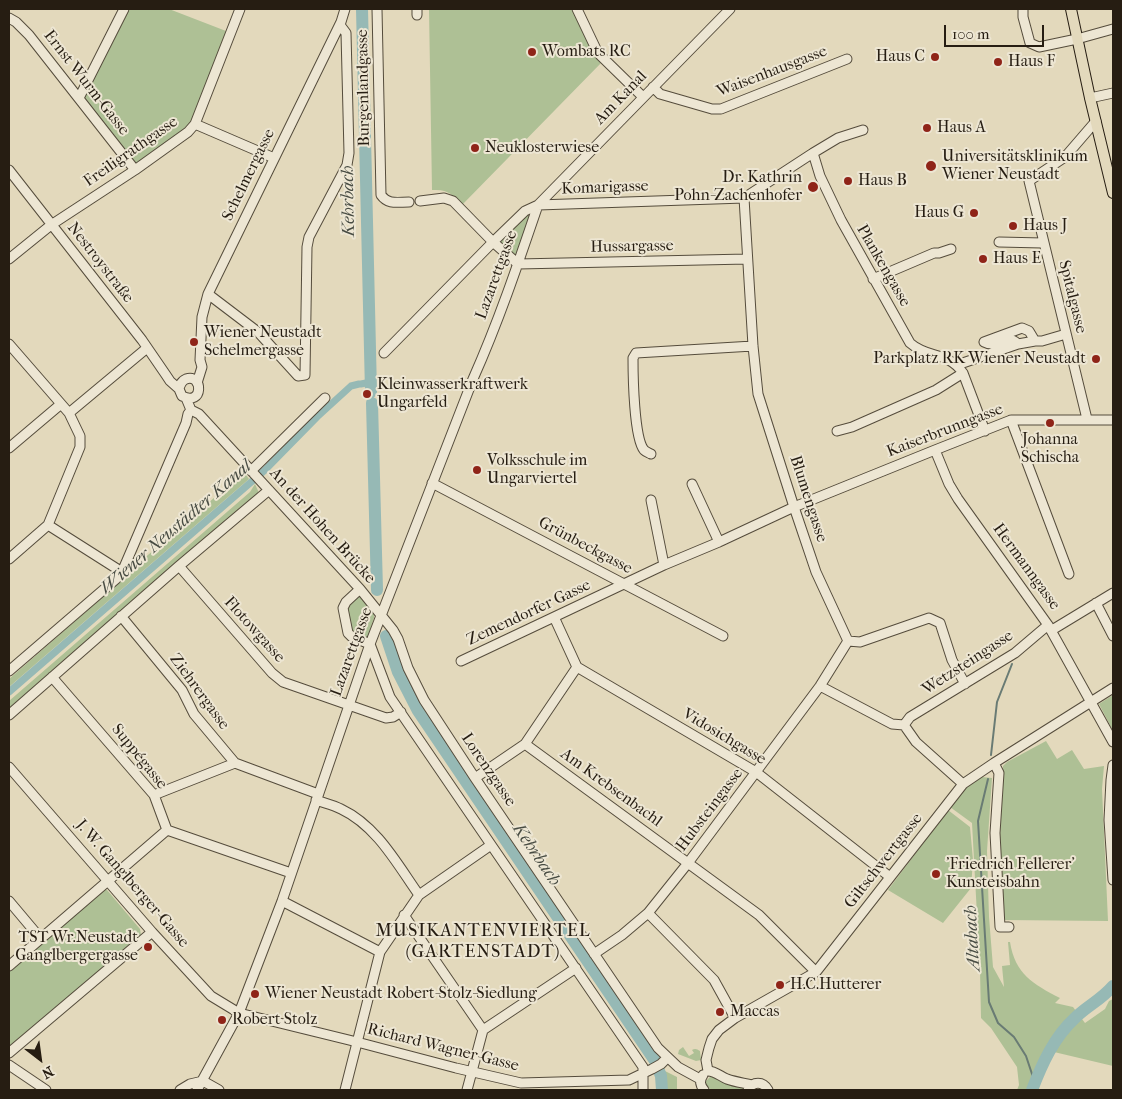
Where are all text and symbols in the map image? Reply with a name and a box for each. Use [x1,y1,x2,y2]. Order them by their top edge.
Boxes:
scale bar [947,15,1047,47]
text: 100 m [952,25,990,43]
street label: Ernst Wurm-Gasse [39,27,133,139]
street label: Burgenlandgasse [353,29,375,147]
place label: Wombats RC [542,42,631,62]
street label: Waisenhausgasse [714,42,830,102]
marker: Wombats RC [526,46,538,58]
place label: Haus C [876,47,925,67]
marker: Haus C [929,51,941,63]
place label: Haus F [1008,52,1055,72]
marker: Haus F [992,56,1004,68]
street label: Am Kanal [591,67,651,129]
street label: Freiligrathgasse [80,113,182,191]
place label: Haus A [937,118,986,138]
marker: Haus A [921,122,933,134]
street label: Schelmergasse [218,126,280,224]
place label: Neuklosterwiese [485,138,599,158]
marker: Neuklosterwiese [469,142,481,154]
place label: Universitätsklinikum Wiener Neustadt [942,147,1088,185]
marker: Universitätsklinikum Wiener Neustadt [924,159,938,173]
water label: Kehrbach [338,165,360,237]
place label: Dr. Kathrin Pohn-Zachenhofer [674,168,802,206]
place label: Haus B [858,171,907,191]
marker: Haus B [842,175,854,187]
street label: Komarigasse [561,177,649,199]
marker: Dr. Kathrin Pohn-Zachenhofer [806,180,820,194]
place label: Haus G [914,203,964,223]
marker: Haus G [968,207,980,219]
place label: Haus J [1023,216,1067,236]
street label: Nestroystraße [63,219,137,307]
marker: Haus J [1007,220,1019,232]
street label: Plankengasse [852,222,914,310]
street label: Lazarettgasse [472,228,522,322]
street label: Hussargasse [590,237,674,257]
place label: Haus E [993,249,1041,269]
marker: Haus E [977,253,989,265]
street label: Spitalgasse [1054,258,1090,336]
place label: Wiener Neustadt Schelmergasse [204,323,322,361]
marker: Wiener Neustadt Schelmergasse [188,336,200,348]
place label: Parkplatz RK Wiener Neustadt [873,349,1086,369]
marker: Parkplatz RK Wiener Neustadt [1090,353,1102,365]
place label: Kleinwasserkraftwerk Ungarfeld [377,375,528,413]
marker: Kleinwasserkraftwerk Ungarfeld [361,388,373,400]
street label: Kaiserbrunngasse [884,400,1006,462]
marker: Johanna Schischa [1044,417,1056,429]
place label: Johanna Schischa [1021,430,1079,468]
place label: Volksschule im Ungarviertel [487,451,587,489]
street label: Blumengasse [785,453,831,545]
water label: Wiener Neustädter Kanal [96,456,256,600]
street label: An der Hohen Brücke [265,464,379,588]
marker: Volksschule im Ungarviertel [471,464,483,476]
street label: Grünbeckgasse [535,513,635,579]
street label: Hermanngasse [988,520,1064,614]
street label: Zemendorfer Gasse [464,576,594,650]
street label: Flotowgasse [219,593,289,667]
street label: Lazarettgasse [327,605,377,699]
street label: Wetzsteingasse [919,626,1017,700]
street label: Ziehrergasse [165,650,233,734]
street label: Vidosichgasse [679,705,769,769]
street label: Suppégasse [107,721,171,793]
street label: Lorenzgasse [456,730,520,810]
street label: Am Krebsenbachl [556,745,666,831]
street label: Hubsteingasse [673,765,747,855]
street label: Giltschwertgasse [841,810,927,912]
street label: J. W. Ganglberger-Gasse [71,816,193,952]
water label: Kehrbach [507,820,565,890]
place label: 'Friedrich Fellerer' Kunsteisbahn [946,855,1075,893]
marker: 'Friedrich Fellerer' Kunsteisbahn [930,868,942,880]
water label: Altabach [961,905,985,971]
district label: MUSIKANTENVIERTEL (GARTENSTADT) [373,921,593,964]
place label: TST Wr.Neustadt Ganglbergergasse [15,928,138,966]
marker: TST Wr.Neustadt Ganglbergergasse [142,941,154,953]
place label: H.C.Hutterer [790,975,881,995]
marker: H.C.Hutterer [774,979,786,991]
place label: Wiener Neustadt Robert-Stolz-Siedlung [265,984,537,1004]
marker: Wiener Neustadt Robert-Stolz-Siedlung [249,988,261,1000]
place label: Maccas [730,1002,779,1022]
marker: Maccas [714,1006,726,1018]
place label: Robert Stolz [232,1010,317,1030]
marker: Robert Stolz [216,1014,228,1026]
street label: Richard Wagner-Gasse [365,1020,521,1076]
north arrow [15,1034,65,1084]
text: N [39,1062,57,1082]

